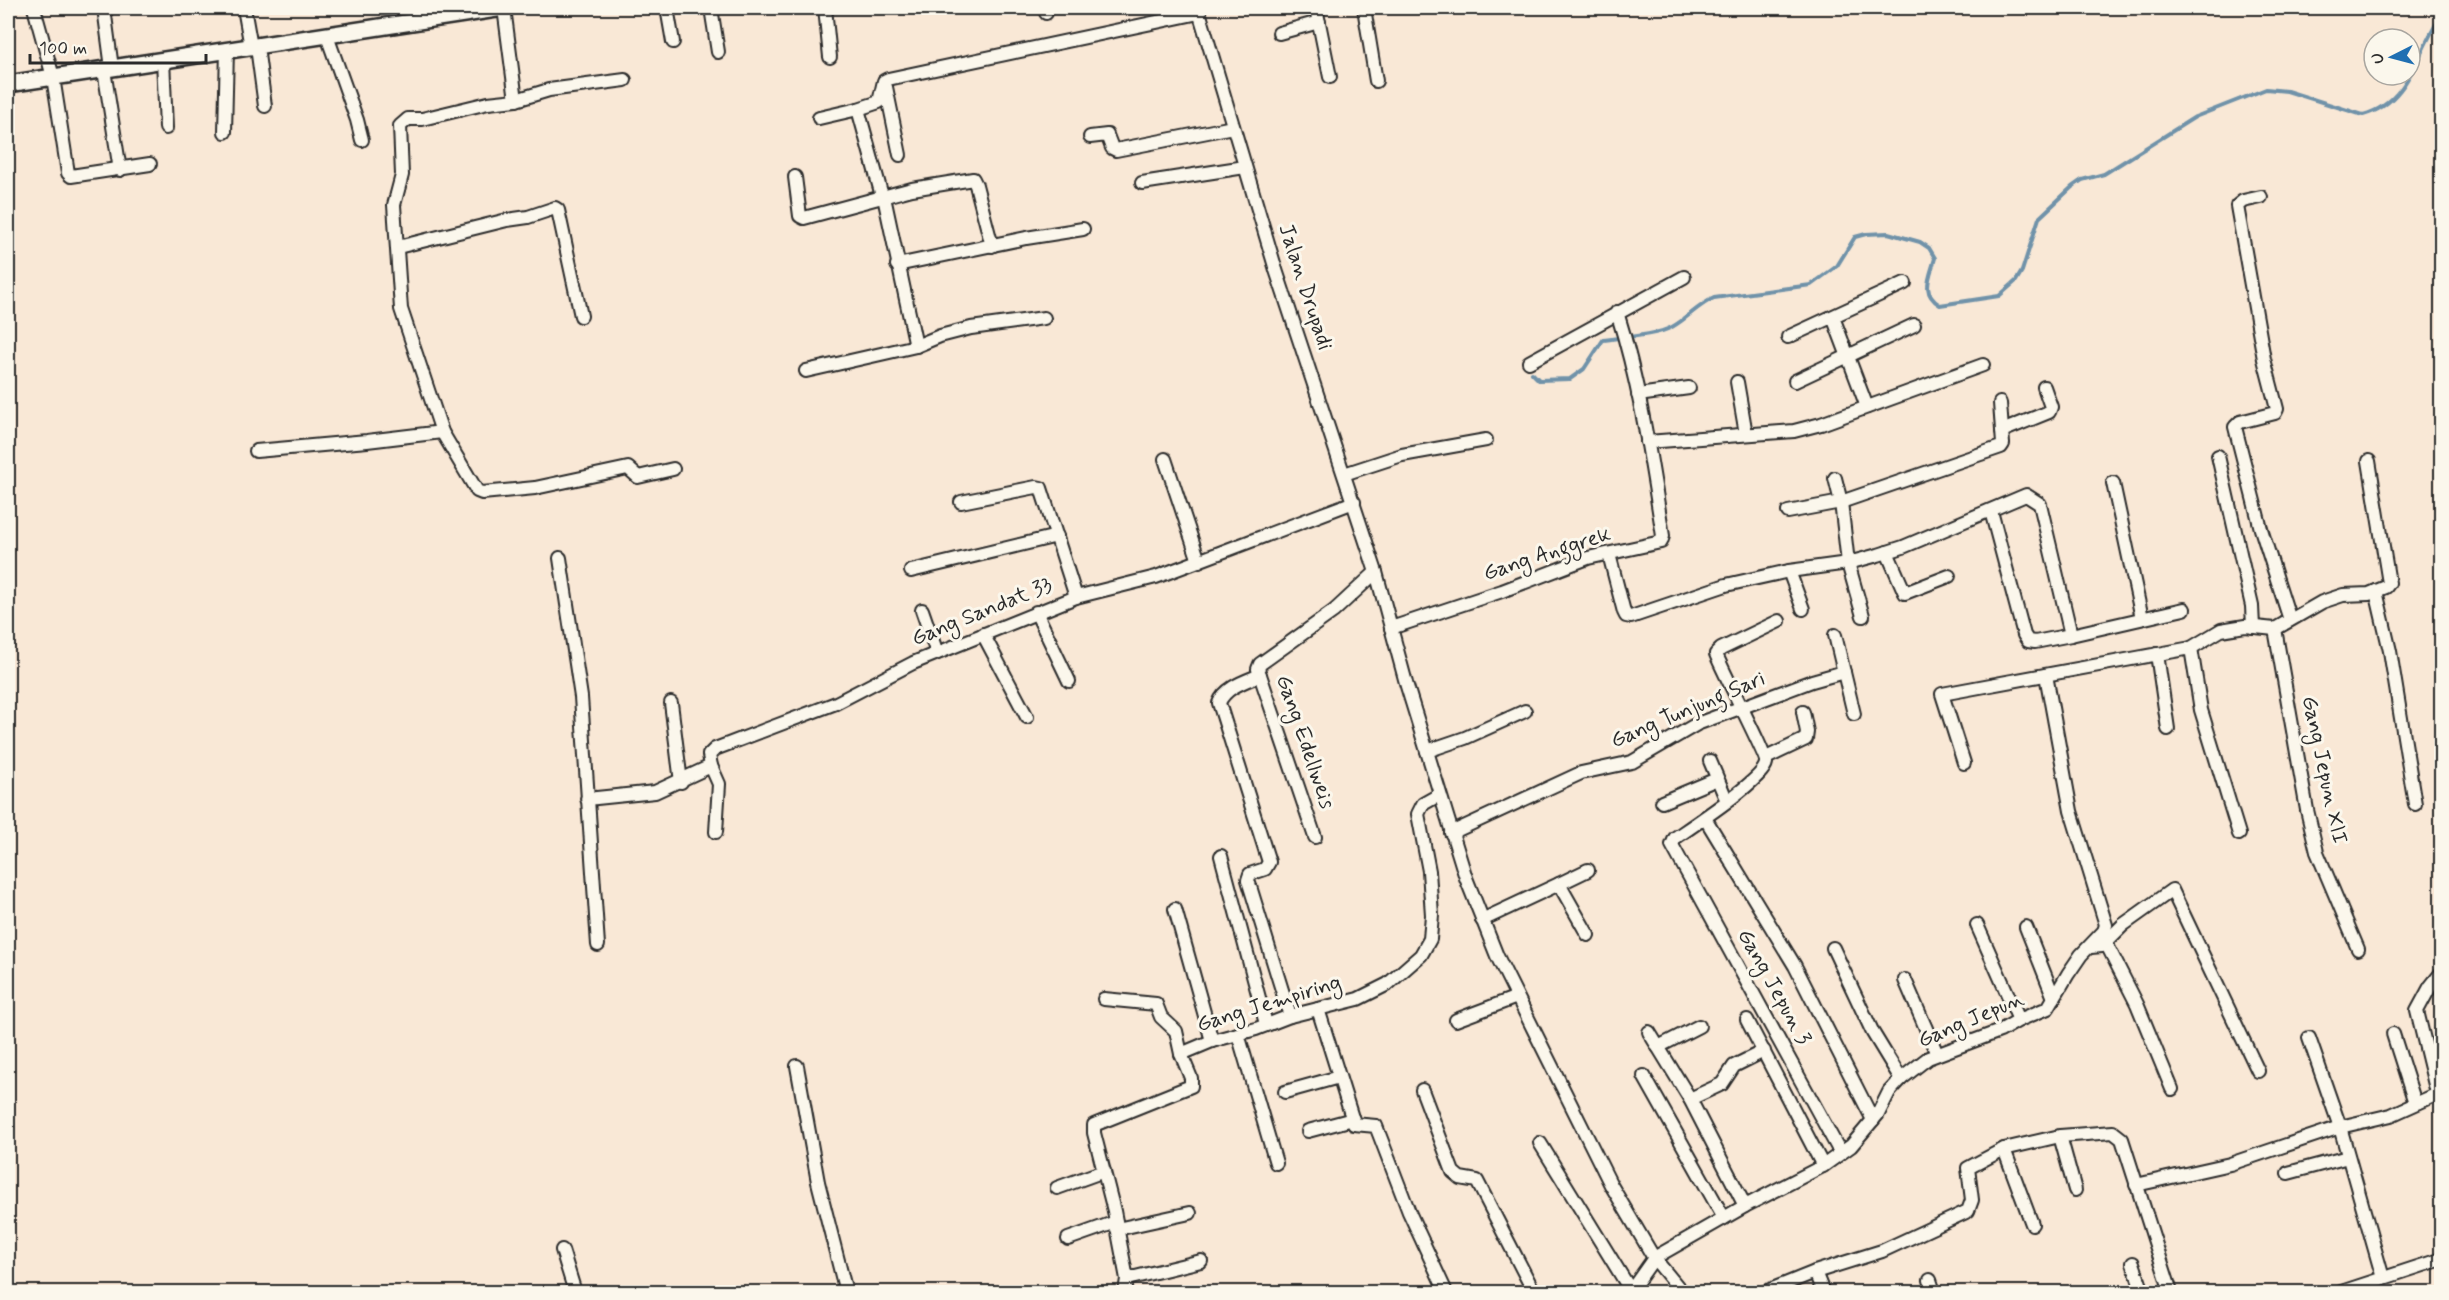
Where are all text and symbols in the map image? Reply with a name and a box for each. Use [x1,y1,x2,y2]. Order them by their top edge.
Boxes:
scale bar [30,27,206,65]
north arrow [2362,27,2422,87]
text: 100 m [39,37,87,61]
text: U [2368,52,2390,65]
street label: Jalan Drupadi [1271,220,1339,354]
street label: Gang Anggrek [1480,520,1615,591]
street label: Gang Sandat 33 [908,571,1058,656]
street label: Gang Tunjung Sari [1606,665,1771,758]
street label: Gang Edellweis [1266,671,1341,814]
street label: Gang Jepun XII [2292,693,2353,847]
street label: Gang Jepun 3 [1728,924,1817,1051]
street label: Gang Jempiring [1193,969,1346,1042]
street label: Gang Jepun [1914,985,2029,1058]

